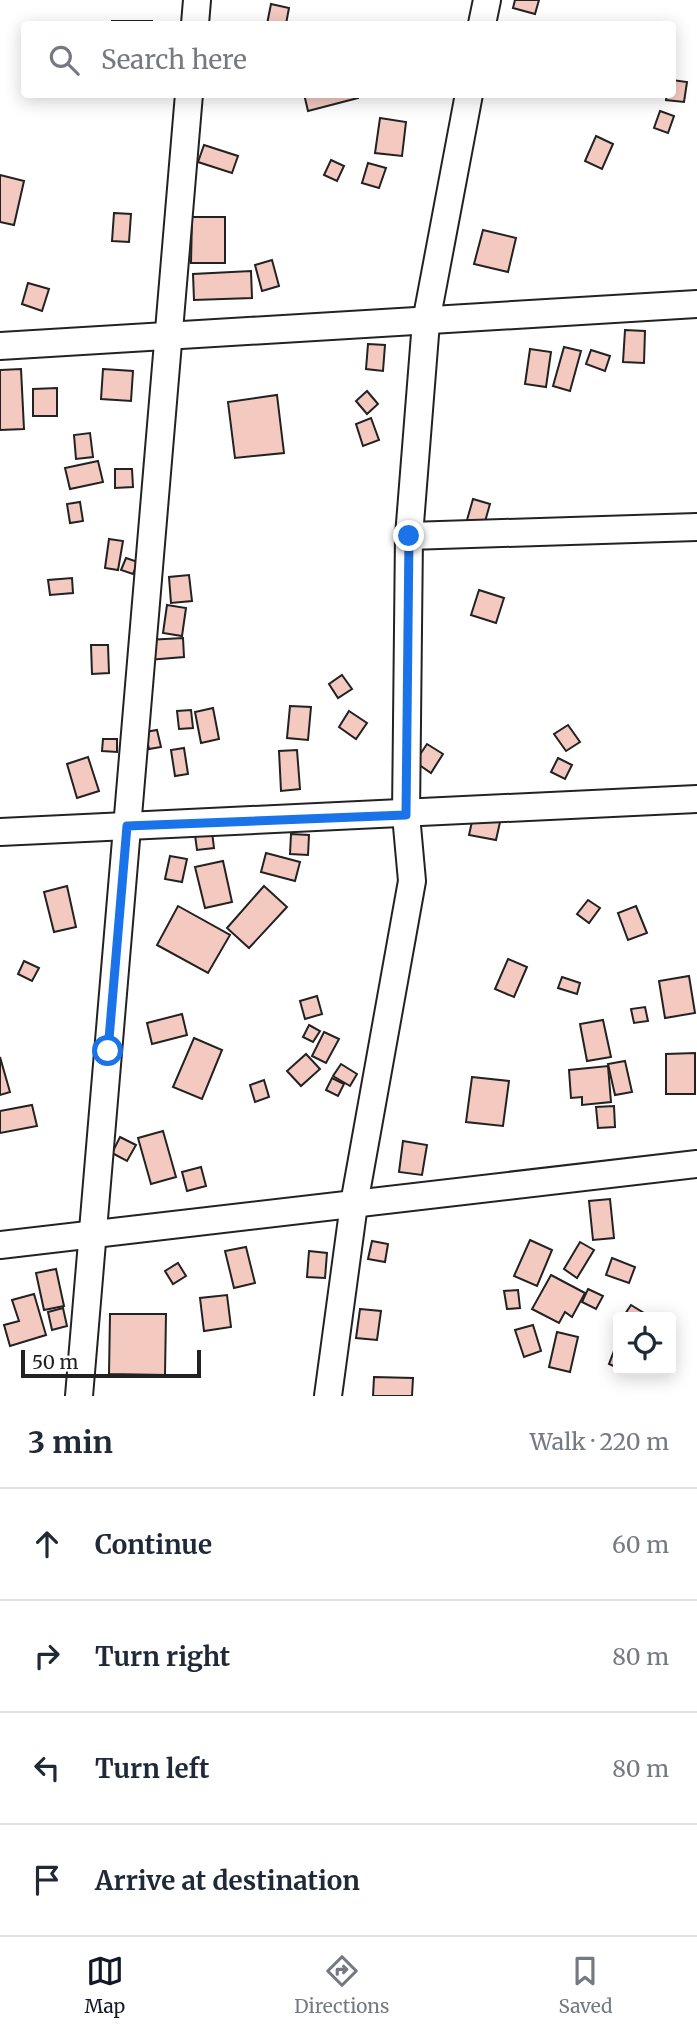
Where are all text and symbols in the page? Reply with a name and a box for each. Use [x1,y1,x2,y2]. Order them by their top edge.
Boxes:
search box [21,21,676,98]
icon: search [45,41,83,79]
text: Search here [101,43,247,76]
route end [393,520,424,551]
route start [92,1035,123,1066]
map controls [613,1312,676,1375]
button: locate [613,1312,676,1375]
scale bar [21,1347,201,1379]
text: 50 m [32,1350,78,1374]
text: 3 min [28,1423,113,1461]
text: Walk · 220 m [530,1427,669,1456]
icon: ahead [28,1525,66,1563]
text: Continue [95,1528,212,1561]
text: 60 m [612,1530,669,1559]
icon: right [28,1637,66,1675]
text: Turn right [95,1640,230,1673]
text: 80 m [612,1642,669,1671]
icon: left [28,1749,66,1787]
text: Turn left [95,1752,209,1785]
text: 80 m [612,1754,669,1783]
icon: arrive [28,1861,66,1899]
text: Arrive at destination [95,1864,360,1897]
tab: Map [85,1952,125,2018]
tab: Directions [294,1952,389,2018]
tab: Saved [559,1952,612,2018]

